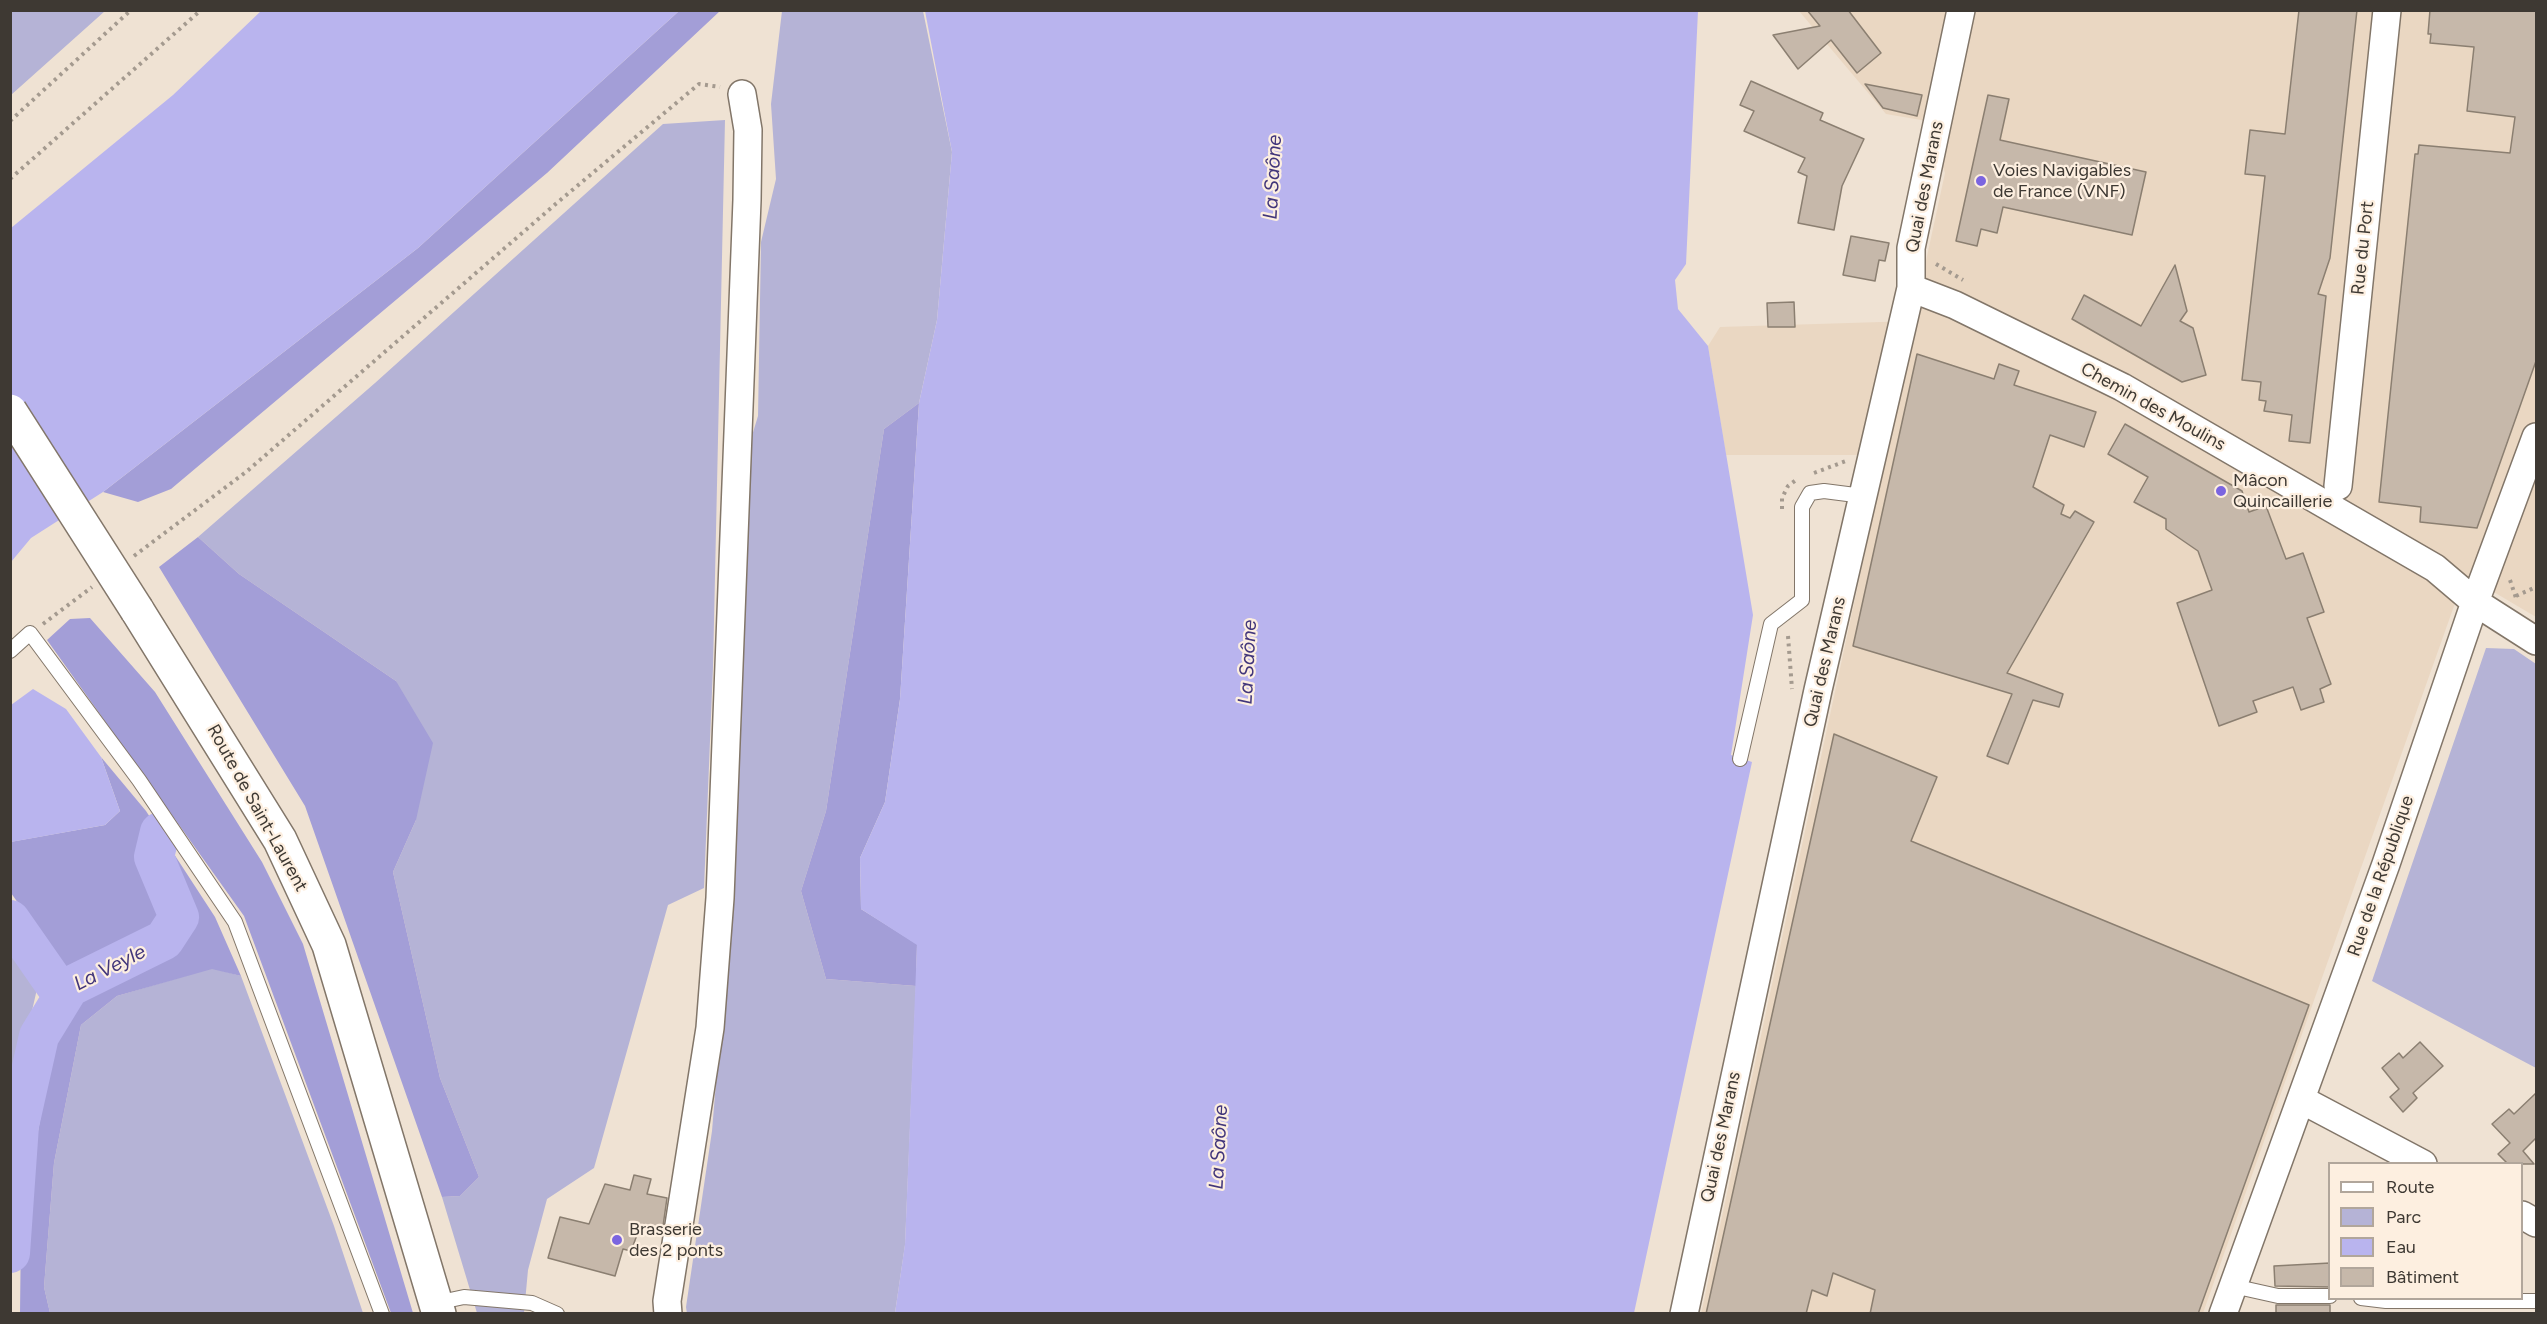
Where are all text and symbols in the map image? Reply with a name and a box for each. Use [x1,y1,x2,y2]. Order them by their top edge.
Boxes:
street label: Quai des Marans [1902,120,1948,254]
water label: La Saône [1259,134,1287,220]
place label: Voies Navigables de France (VNF) [1993,160,2131,202]
marker: Voies Navigables de France (VNF) [1974,174,1988,188]
street label: Rue du Port [2347,200,2379,296]
street label: Chemin des Moulins [2077,358,2229,456]
place label: Mâcon Quincaillerie [2233,470,2332,512]
marker: Mâcon Quincaillerie [2214,484,2228,498]
street label: Quai des Marans [1799,595,1851,729]
water label: La Saône [1234,619,1262,705]
street label: Route de Saint-Laurent [202,721,312,895]
street label: Rue de la République [2343,793,2419,959]
water label: La Veyle [70,940,150,996]
street label: Quai des Marans [1697,1070,1745,1204]
water label: La Saône [1205,1104,1233,1190]
legend [2328,1162,2523,1300]
text: Route [2386,1176,2434,1198]
text: Parc [2386,1206,2421,1228]
place label: Brasserie des 2 ponts [629,1219,723,1262]
marker: Brasserie des 2 ponts [610,1233,624,1247]
text: Eau [2386,1236,2416,1258]
text: Bâtiment [2386,1266,2459,1288]

